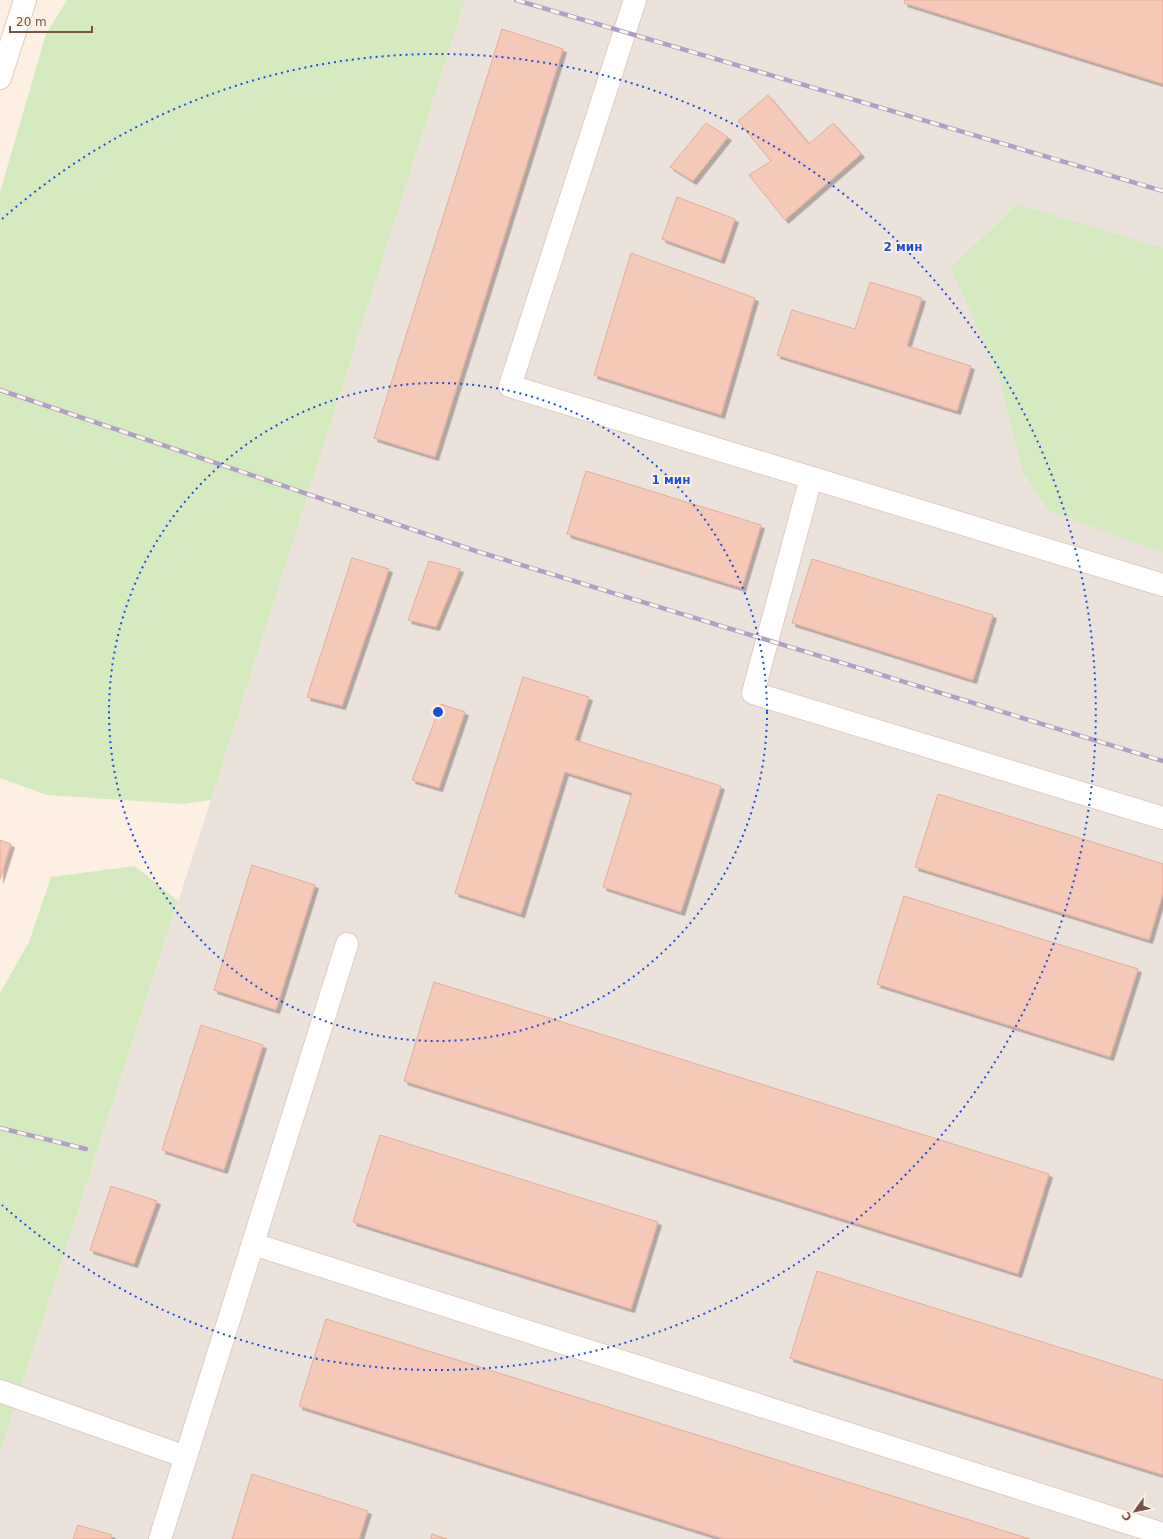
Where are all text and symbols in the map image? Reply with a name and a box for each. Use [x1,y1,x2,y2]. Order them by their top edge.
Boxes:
scale bar [10,8,92,34]
text: 20 m [16,15,47,29]
text: 2 мин [883,240,923,254]
text: 1 мин [651,473,691,487]
centre of rings [431,705,445,719]
north arrow [1115,1491,1155,1531]
text: С [1119,1509,1135,1523]

